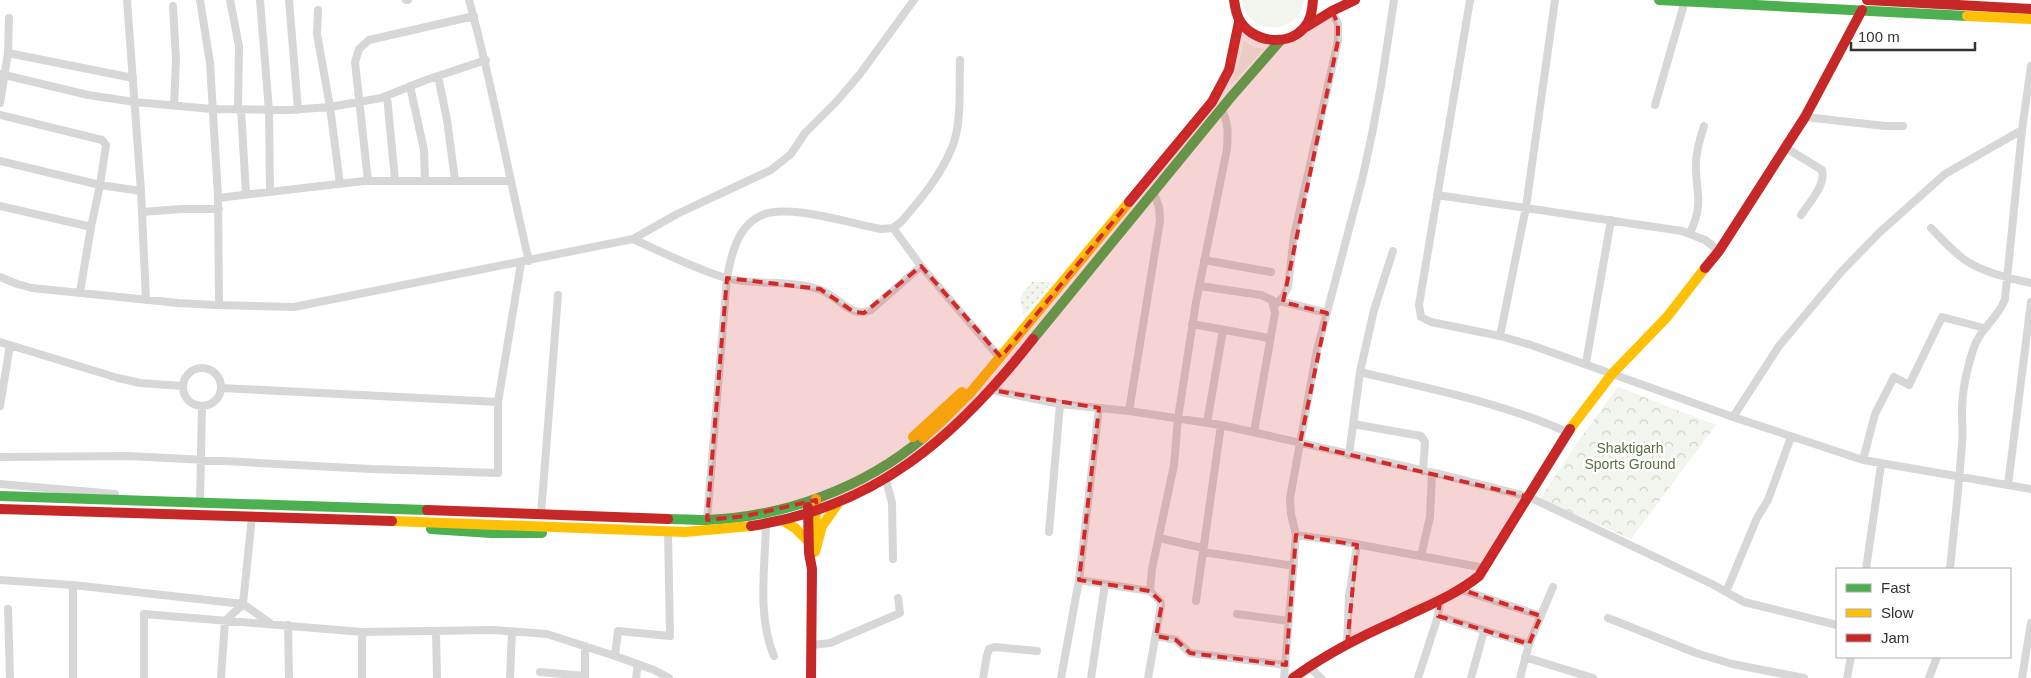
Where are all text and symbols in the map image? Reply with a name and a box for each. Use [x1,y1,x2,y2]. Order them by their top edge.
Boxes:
scale bar [1851,20,1975,52]
text: 100 m [1858,28,1900,45]
park label: Shaktigarh Sports Ground [1584,440,1676,472]
legend [1836,568,2011,658]
text: Fast [1881,579,1911,596]
text: Slow [1881,604,1914,621]
text: Jam [1881,629,1909,646]

